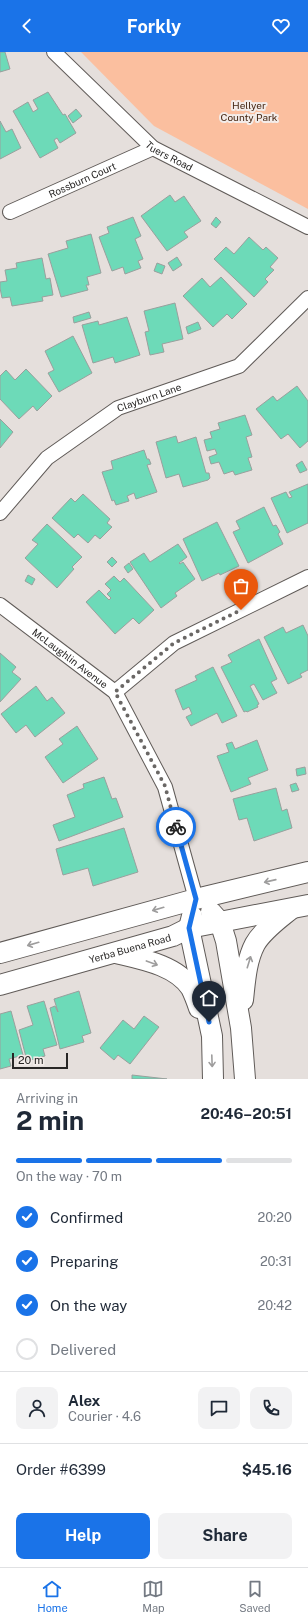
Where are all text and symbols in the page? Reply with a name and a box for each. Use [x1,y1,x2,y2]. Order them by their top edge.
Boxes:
icon: back [16,15,38,37]
icon: heart [270,15,292,37]
text: Forkly [127,16,181,37]
park label: Hellyer County Park [221,99,278,123]
street label: Tuers Road [143,138,195,173]
street label: Rossburn Court [47,159,118,200]
street label: Clayburn Lane [115,380,183,414]
pin [224,569,258,610]
icon: bag [230,575,252,597]
street label: McLaughlin Avenue [30,626,110,691]
courier [156,807,196,847]
icon: bike [165,816,187,838]
one-way arrow [264,878,277,885]
one-way arrow [152,906,165,913]
street label: Yerba Buena Road [88,931,172,966]
one-way arrow [27,941,40,948]
one-way arrow [246,956,254,968]
one-way arrow [146,959,158,967]
pin [192,981,226,1022]
icon: home [198,987,220,1009]
scale bar [12,1051,68,1070]
text: 20 m [18,1054,43,1066]
one-way arrow [209,1054,216,1067]
text: Arriving in [16,1091,78,1106]
text: 2 min [16,1105,84,1136]
text: 20:46–20:51 [200,1105,292,1122]
text: On the way · 70 m [16,1169,122,1184]
icon: check [16,1206,38,1228]
text: Confirmed [50,1209,123,1226]
text: 20:20 [257,1210,292,1225]
icon: check [16,1250,38,1272]
text: Preparing [50,1253,119,1270]
text: 20:31 [260,1254,292,1269]
icon: check [16,1294,38,1316]
text: On the way [50,1297,127,1314]
text: 20:42 [258,1298,292,1313]
text: Delivered [50,1341,116,1358]
button: person [16,1387,58,1429]
button: chat [198,1387,240,1429]
button: phone [250,1387,292,1429]
text: Alex [68,1392,100,1409]
text: Courier · 4.6 [68,1409,141,1424]
text: Order #6399 [16,1461,106,1478]
text: $45.16 [242,1461,292,1478]
button: Help [16,1513,150,1559]
button: Share [158,1513,292,1559]
tab: Home [37,1578,68,1614]
tab: Map [142,1578,165,1614]
tab: Saved [239,1578,271,1614]

